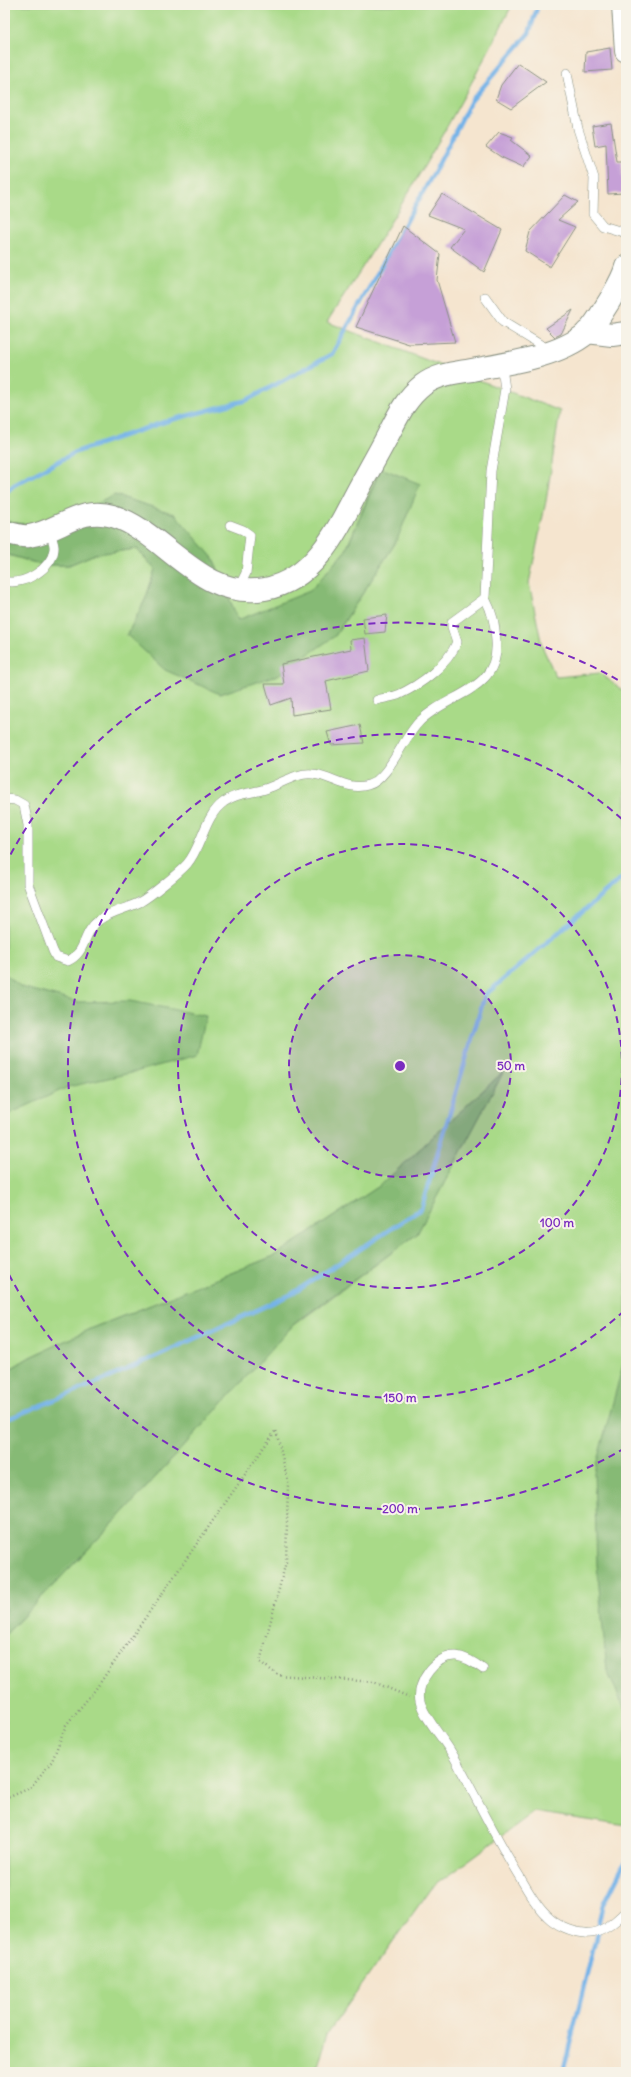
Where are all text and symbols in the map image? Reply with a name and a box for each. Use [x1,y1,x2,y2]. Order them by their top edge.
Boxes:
text: 50 m [497,1058,526,1073]
centre of rings [393,1059,407,1073]
text: 100 m [540,1215,574,1230]
text: 150 m [384,1390,417,1405]
text: 200 m [382,1501,418,1516]

